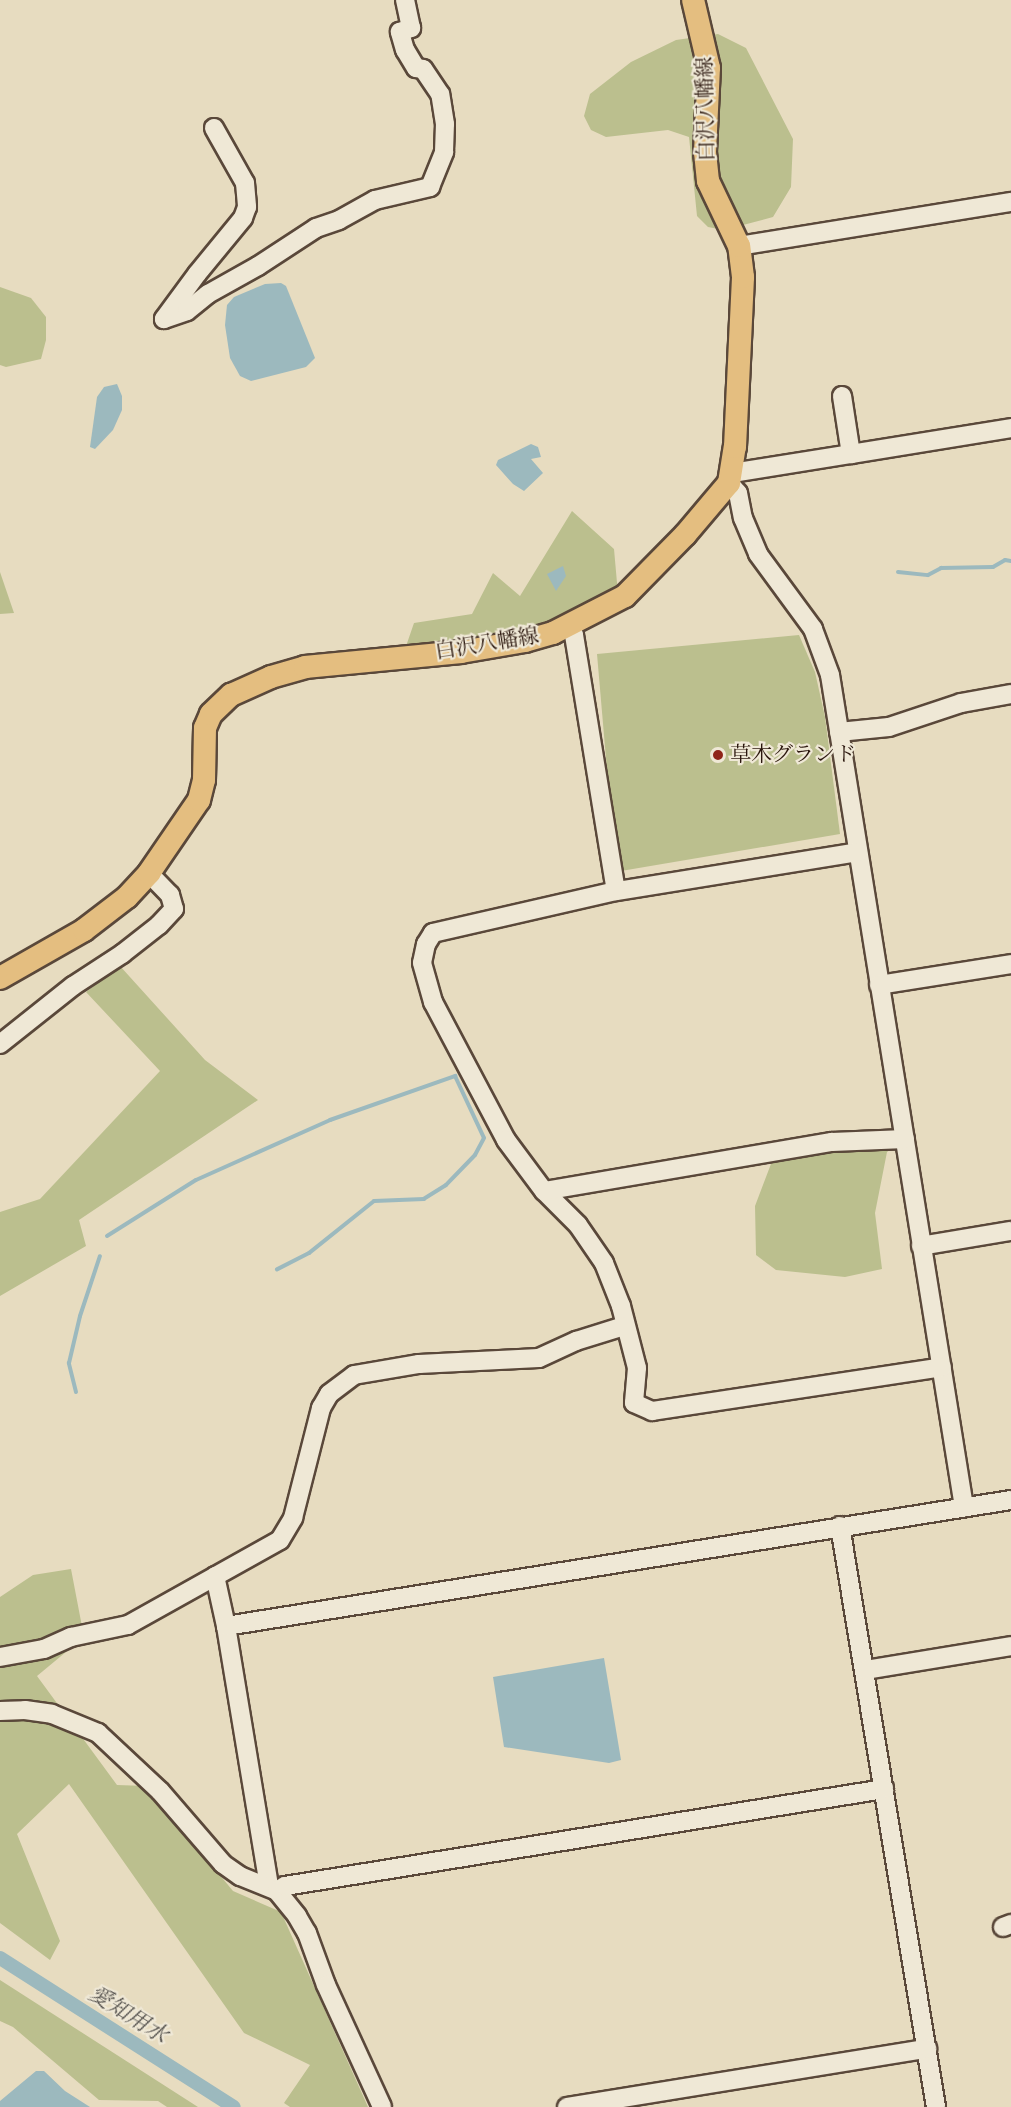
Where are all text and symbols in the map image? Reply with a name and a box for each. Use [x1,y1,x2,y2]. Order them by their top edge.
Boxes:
street label: 白沢八幡線 [692,56,720,162]
street label: 白沢八幡線 [433,623,541,665]
place label: 草木グランド [730,742,856,768]
marker: 草木グランド [711,748,725,762]
water label: 愛知用水 [84,1980,172,2050]

